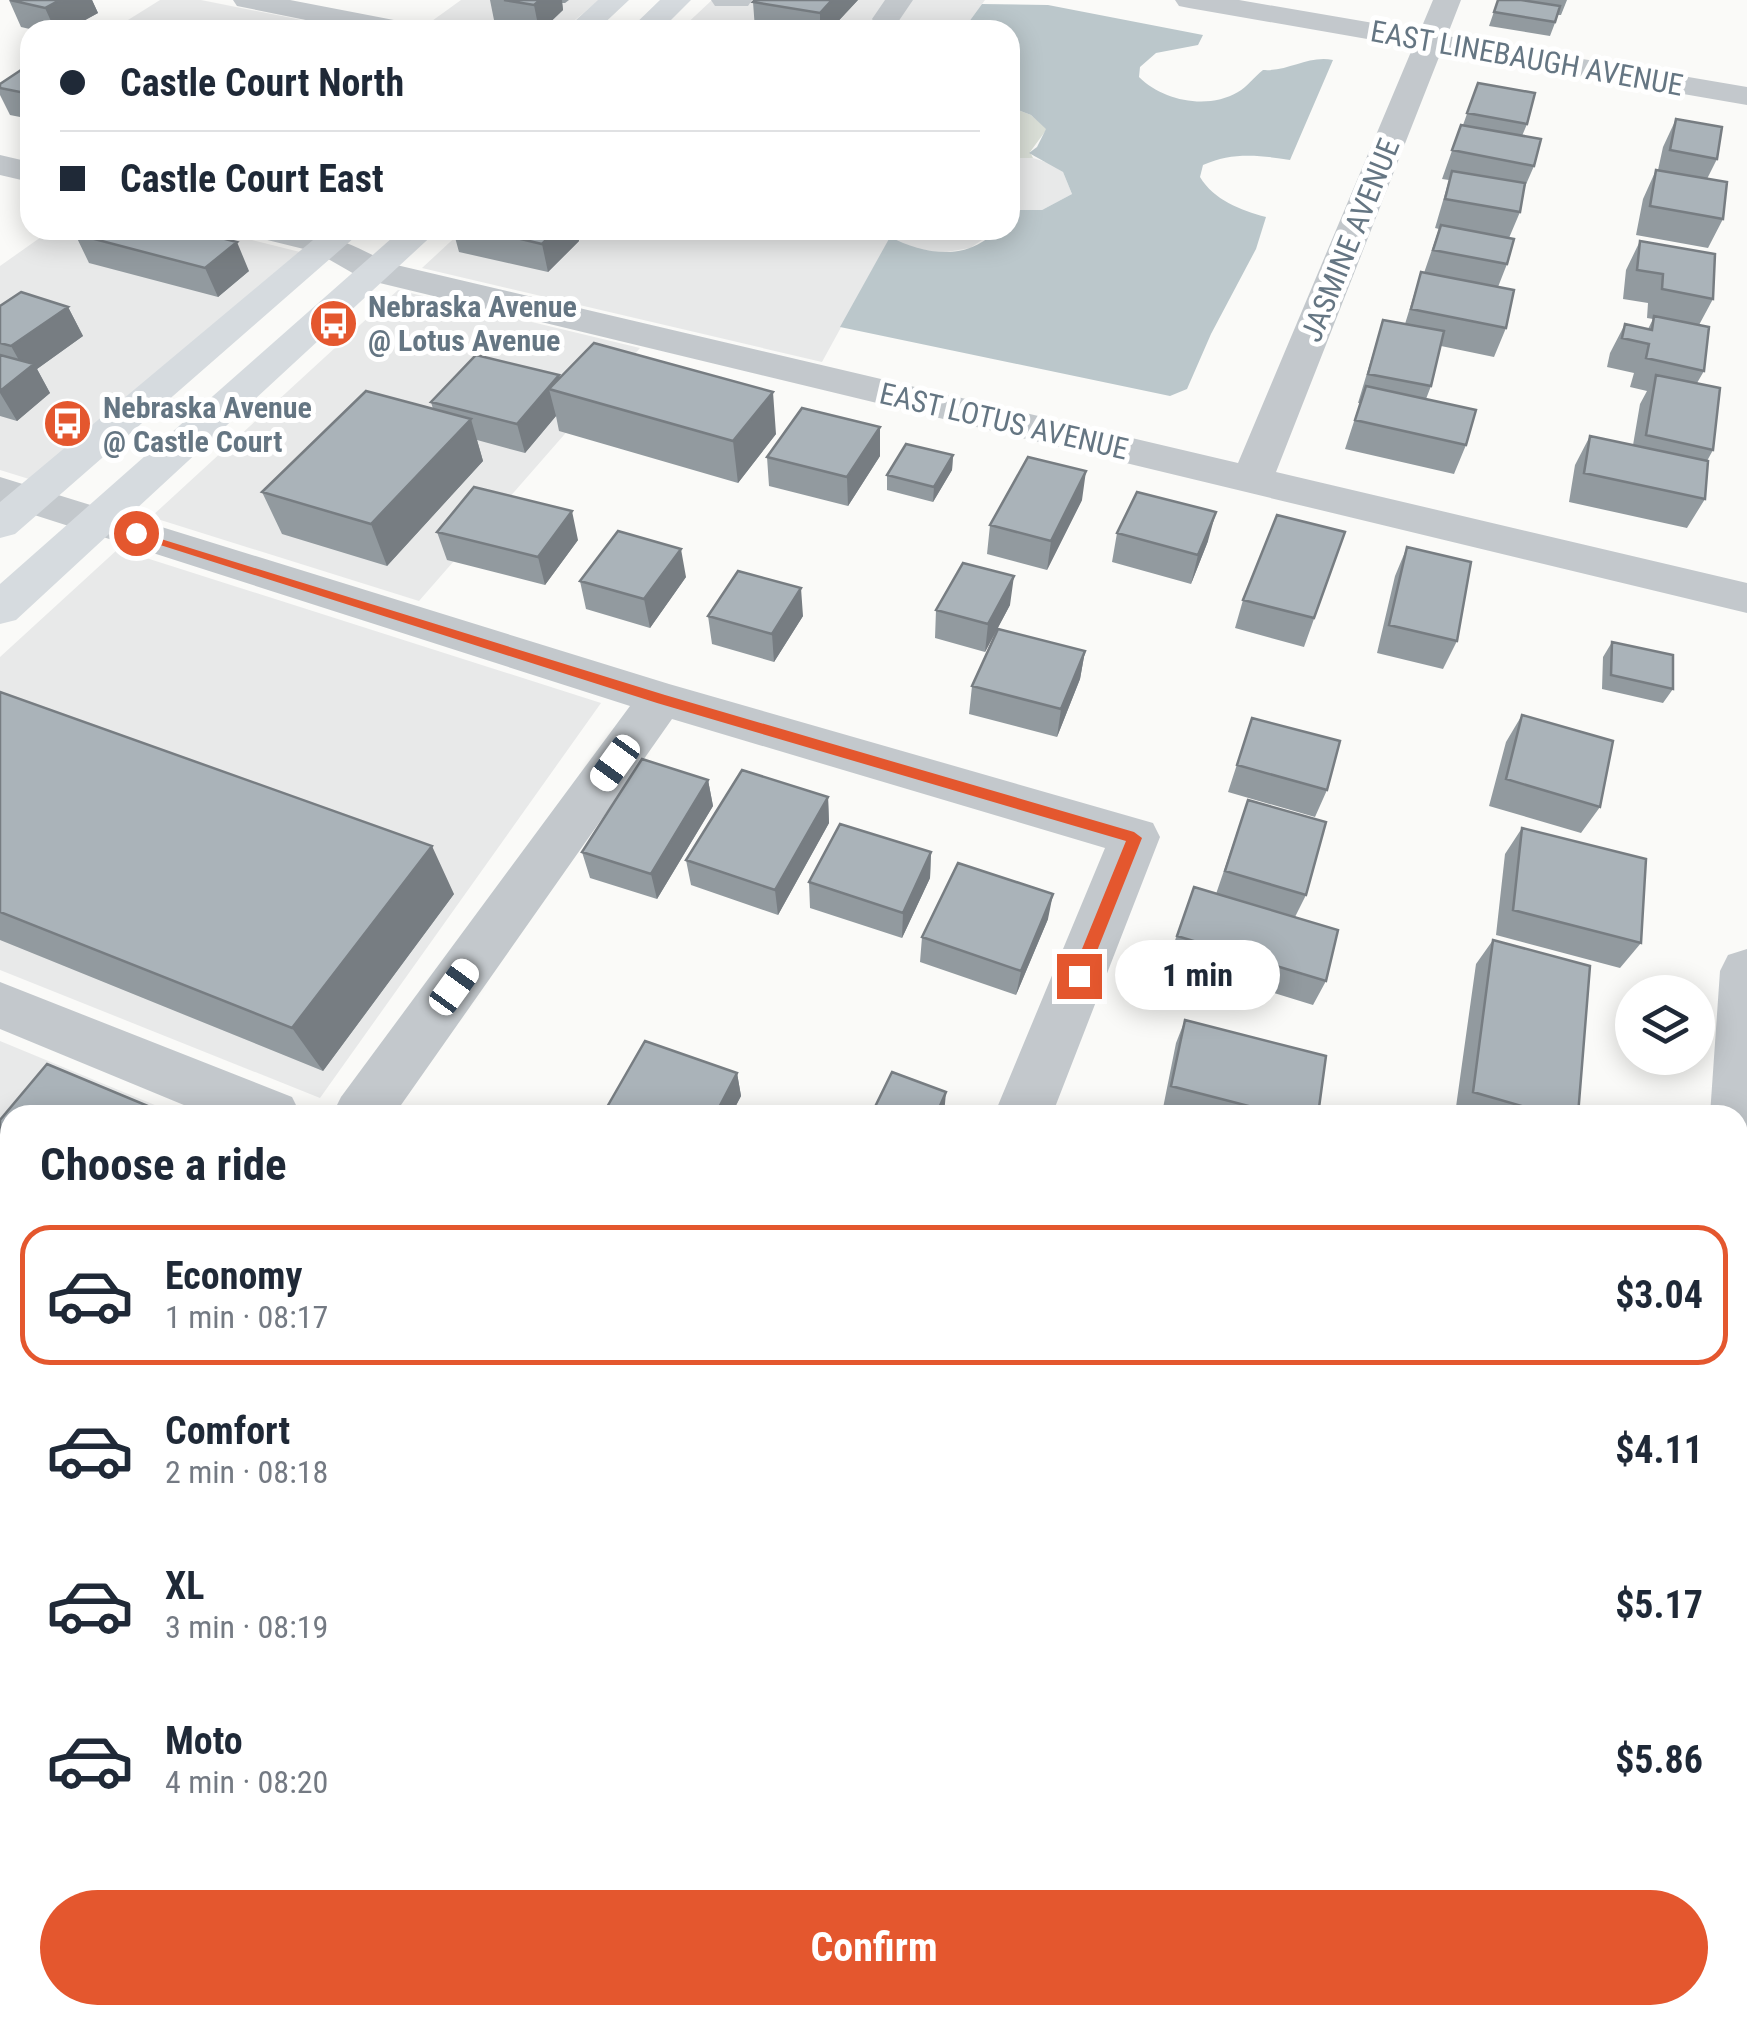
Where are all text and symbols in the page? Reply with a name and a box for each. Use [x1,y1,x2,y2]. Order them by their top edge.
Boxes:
street label: EAST LINEBAUGH AVENUE [1368,13,1686,103]
text: Castle Court North [120,61,404,105]
street label: JASMINE AVENUE [1293,133,1407,347]
text: Castle Court East [120,157,384,201]
place label: Nebraska Avenue @ Lotus Avenue [368,289,577,358]
bus stop icon: Nebraska Avenue @ Lotus Avenue [307,297,359,349]
street label: EAST LOTUS AVENUE [876,375,1132,467]
place label: Nebraska Avenue @ Castle Court [103,390,312,459]
bus stop icon: Nebraska Avenue @ Castle Court [42,398,94,450]
route start [114,511,159,556]
car [585,730,645,796]
callout: 1 min [1114,941,1279,1011]
car [424,954,484,1020]
route end [1057,954,1102,999]
text: 1 min [1162,956,1233,994]
map controls [1615,975,1715,1075]
button: layers [1615,975,1715,1075]
text: Choose a ride [40,1138,287,1191]
icon: car [45,1250,135,1340]
text: Economy [165,1254,302,1298]
text: $3.04 [1615,1273,1703,1317]
text: 1 min · 08:17 [165,1298,328,1336]
icon: car [45,1405,135,1495]
text: Comfort [165,1409,290,1453]
text: $4.11 [1615,1428,1703,1472]
text: 2 min · 08:18 [165,1453,328,1491]
icon: car [45,1560,135,1650]
text: XL [165,1564,204,1608]
text: $5.17 [1615,1583,1703,1627]
text: 3 min · 08:19 [165,1608,328,1646]
icon: car [45,1715,135,1805]
text: Moto [165,1719,243,1763]
text: $5.86 [1615,1738,1703,1782]
text: 4 min · 08:20 [165,1763,328,1801]
button: Confirm [40,1890,1708,2005]

